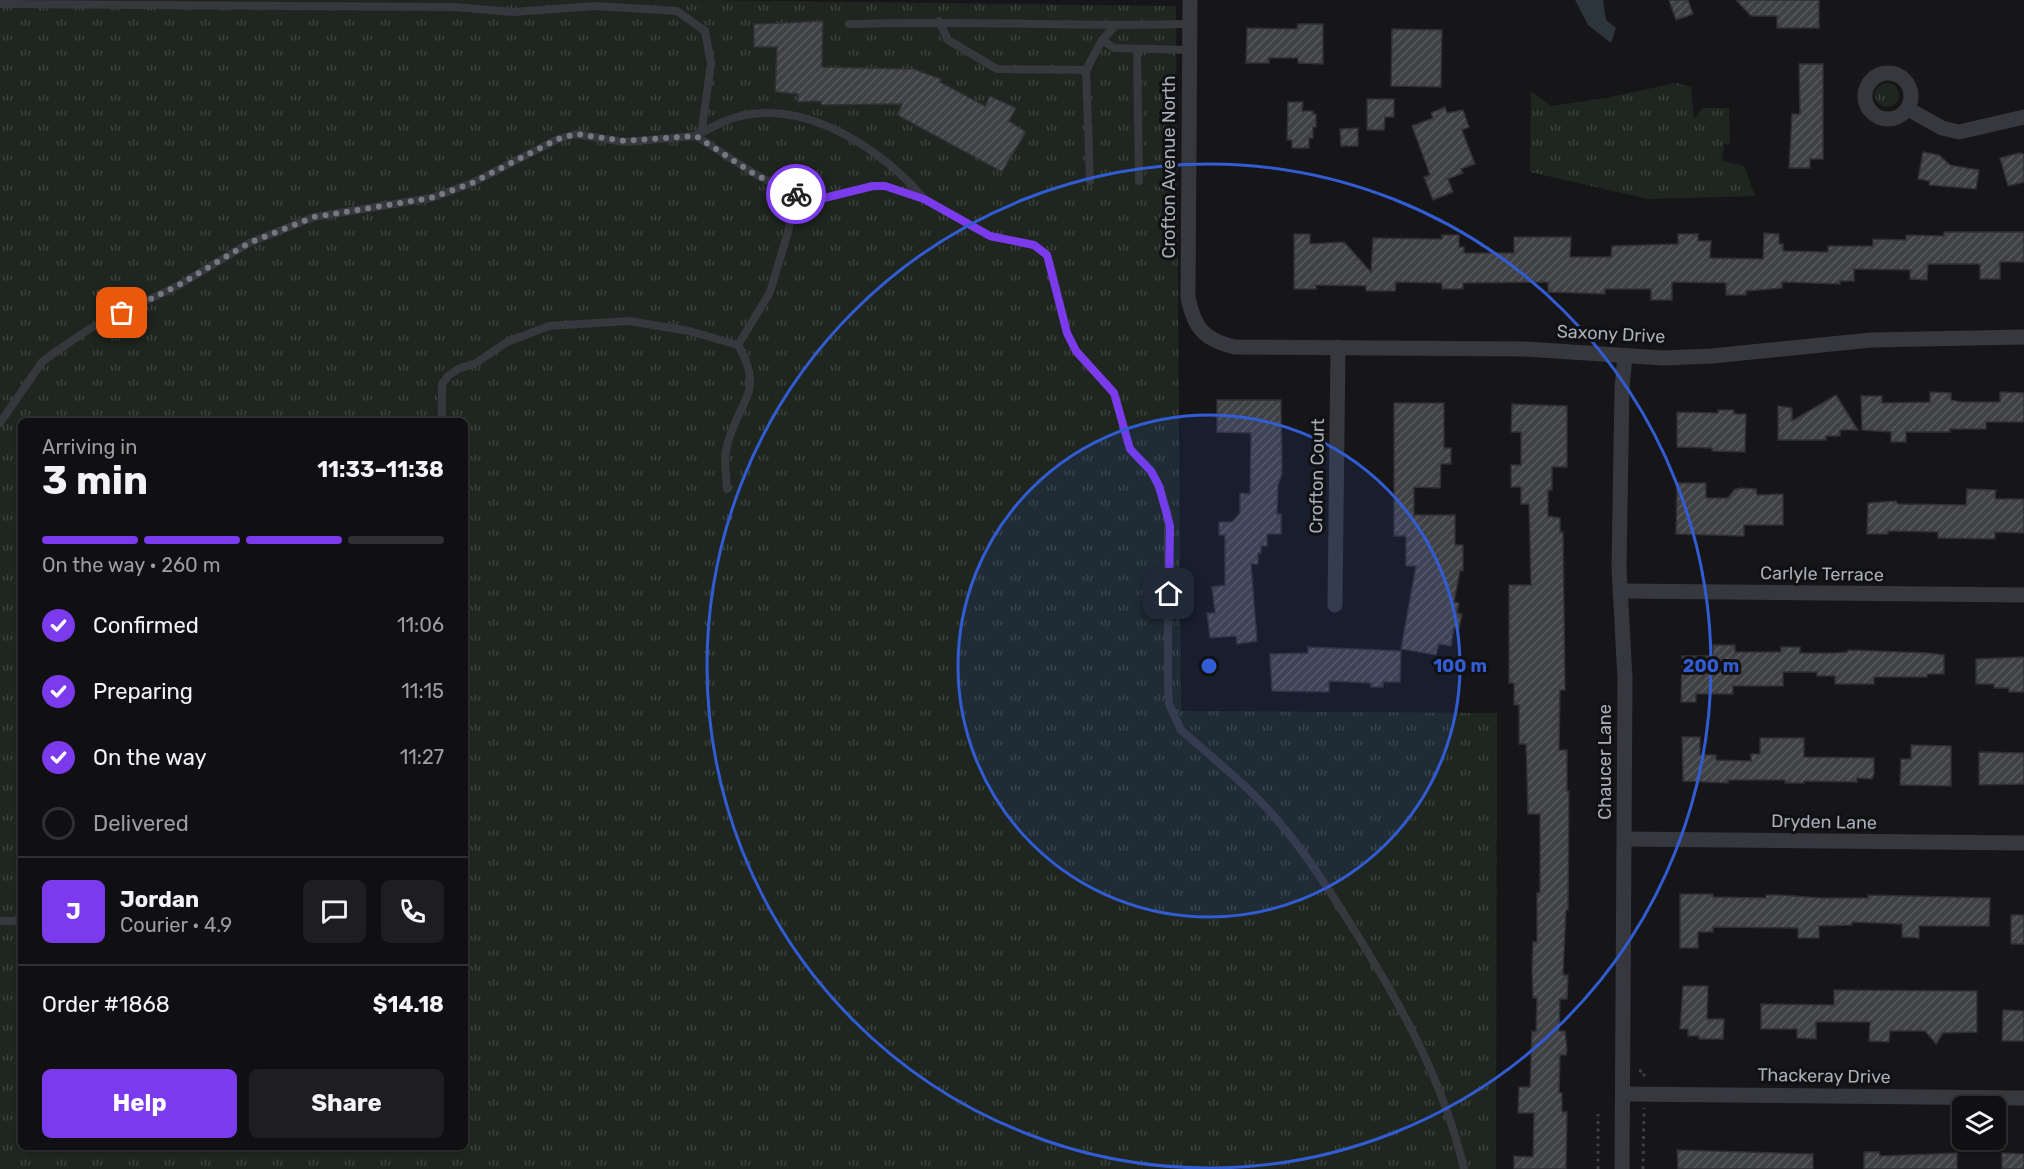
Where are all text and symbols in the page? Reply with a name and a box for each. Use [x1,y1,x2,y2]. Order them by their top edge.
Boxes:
street label: Crofton Avenue North [1158,75,1180,259]
courier [766,164,826,224]
icon: bike [780,178,813,211]
pin [96,287,147,338]
icon: bag [105,296,138,329]
street label: Saxony Drive [1556,320,1666,348]
street label: Crofton Court [1305,418,1329,534]
text: Arriving in [42,435,137,459]
text: 11:33–11:38 [317,456,444,483]
text: 3 min [42,458,148,504]
text: On the way · 260 m [42,553,220,577]
street label: Carlyle Terrace [1760,562,1884,586]
pin [1143,568,1194,619]
icon: home [1152,577,1185,610]
icon: check [42,609,75,642]
text: Confirmed [93,612,199,639]
text: 11:06 [397,613,444,637]
text: 100 m [1433,655,1487,677]
text: 200 m [1683,655,1739,677]
centre of rings [1199,656,1219,676]
icon: check [42,675,75,708]
text: Preparing [93,678,193,705]
text: 11:15 [401,679,444,703]
street label: Chaucer Lane [1594,704,1616,820]
icon: check [42,741,75,774]
text: On the way [93,744,207,771]
text: 11:27 [400,745,444,769]
text: Delivered [93,810,189,837]
street label: Dryden Lane [1771,810,1877,834]
button: chat [303,880,366,943]
button: phone [381,880,444,943]
text: Jordan [120,886,199,913]
text: J [66,898,81,925]
text: Courier · 4.9 [120,913,232,937]
text: Order #1868 [42,991,170,1018]
text: $14.18 [373,991,444,1018]
street label: Thackeray Drive [1757,1064,1891,1088]
button: Help [42,1069,237,1138]
button: Share [249,1069,444,1138]
map controls [1952,1096,2006,1150]
button: layers [1952,1096,2006,1150]

